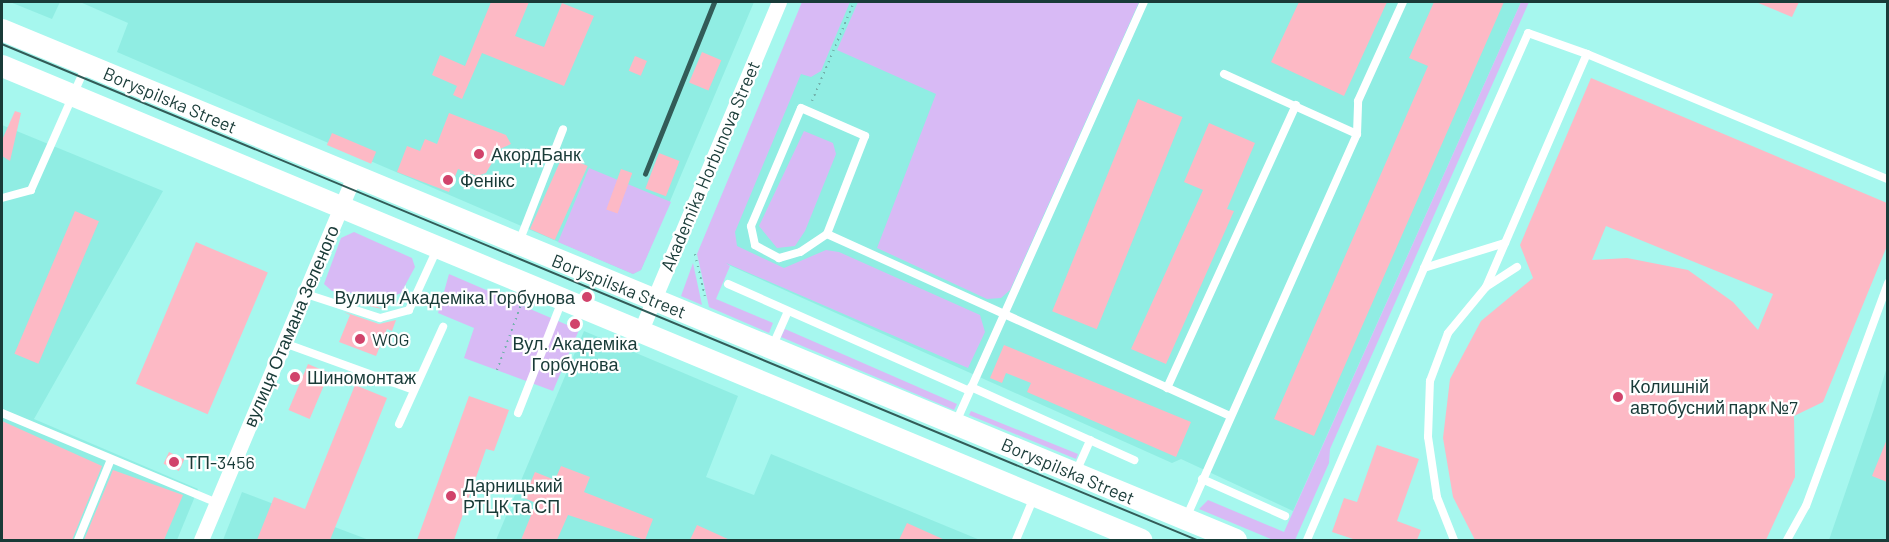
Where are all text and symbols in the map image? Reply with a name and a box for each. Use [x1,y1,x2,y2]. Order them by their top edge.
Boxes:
street label: Akademika Horbunova Street [656,58,764,274]
street label: Boryspilska Street [100,62,240,138]
place label: АкордБанк [491,143,581,165]
marker: АкордБанк [472,147,486,161]
place label: Фенікс [460,169,515,191]
marker: Фенікс [441,173,455,187]
street label: вулиця Отамана Зеленого [239,222,343,430]
street label: Boryspilska Street [549,249,689,323]
place label: Вулиця Академіка Горбунова [335,286,575,308]
marker: Вулиця Академіка Горбунова [580,290,594,304]
marker: Вул. Академіка Горбунова [568,317,582,331]
place label: WOG [372,328,410,350]
marker: WOG [353,332,367,346]
place label: Вул. Академіка Горбунова [513,333,637,376]
place label: Шиномонтаж [307,366,416,388]
marker: Шиномонтаж [288,370,302,384]
place label: Колишній автобусний парк №7 [1630,376,1798,418]
marker: Колишній автобусний парк №7 [1611,390,1625,404]
street label: Boryspilska Street [998,433,1138,509]
place label: ТП-3456 [186,451,255,473]
marker: ТП-3456 [167,455,181,469]
place label: Дарницький РТЦК та СП [463,475,563,518]
marker: Дарницький РТЦК та СП [444,489,458,503]

